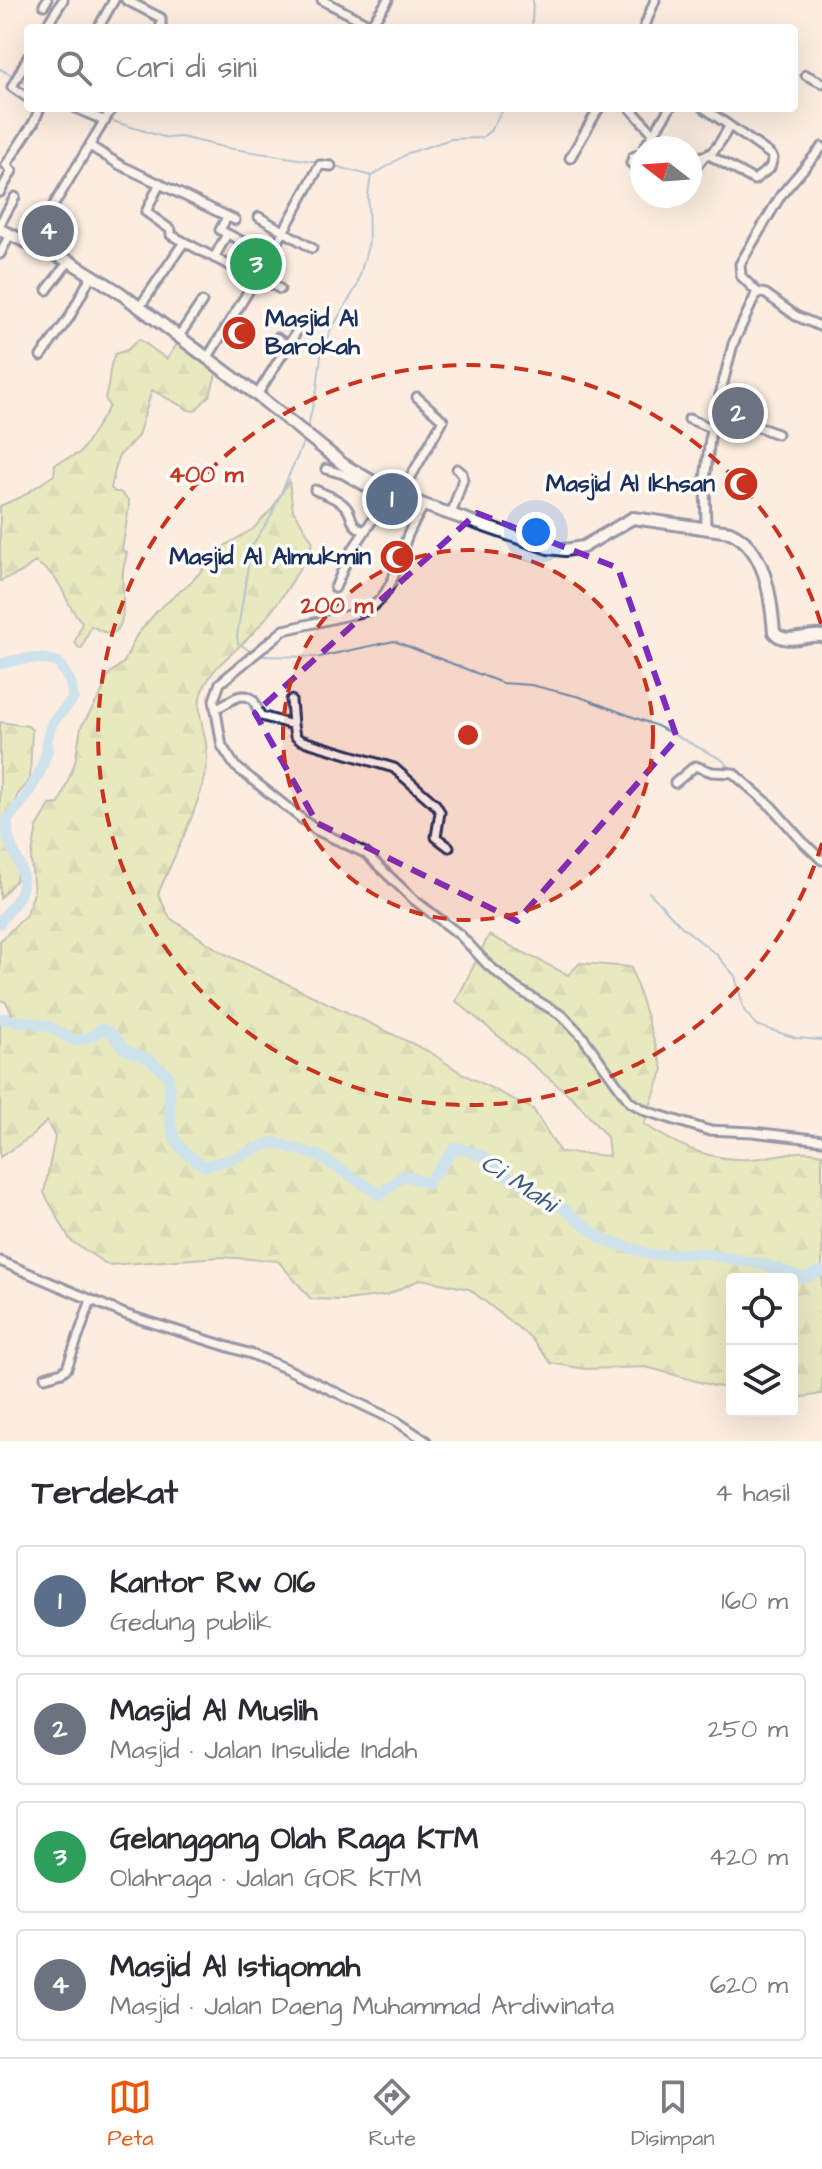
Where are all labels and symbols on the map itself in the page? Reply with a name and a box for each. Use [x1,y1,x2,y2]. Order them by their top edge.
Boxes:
north arrow [630,136,702,208]
pin: 4 [22,201,74,261]
pin: 3 [230,234,282,294]
place label: Masjid Al Barokah [265,302,361,364]
mosque icon: Masjid Al Barokah [220,314,258,352]
pin: 2 [712,383,764,443]
text: 400 m [169,458,244,492]
mosque icon: Masjid Al Ikhsan [722,465,760,503]
place label: Masjid Al Ikhsan [546,467,715,501]
pin: 1 [366,469,418,529]
your location [516,512,556,552]
mosque icon: Masjid Al Almukmin [378,538,416,576]
place label: Masjid Al Almukmin [169,540,371,574]
text: 200 m [300,589,373,623]
centre of rings [454,721,482,749]
water label: Ci Mahi [474,1145,567,1223]

